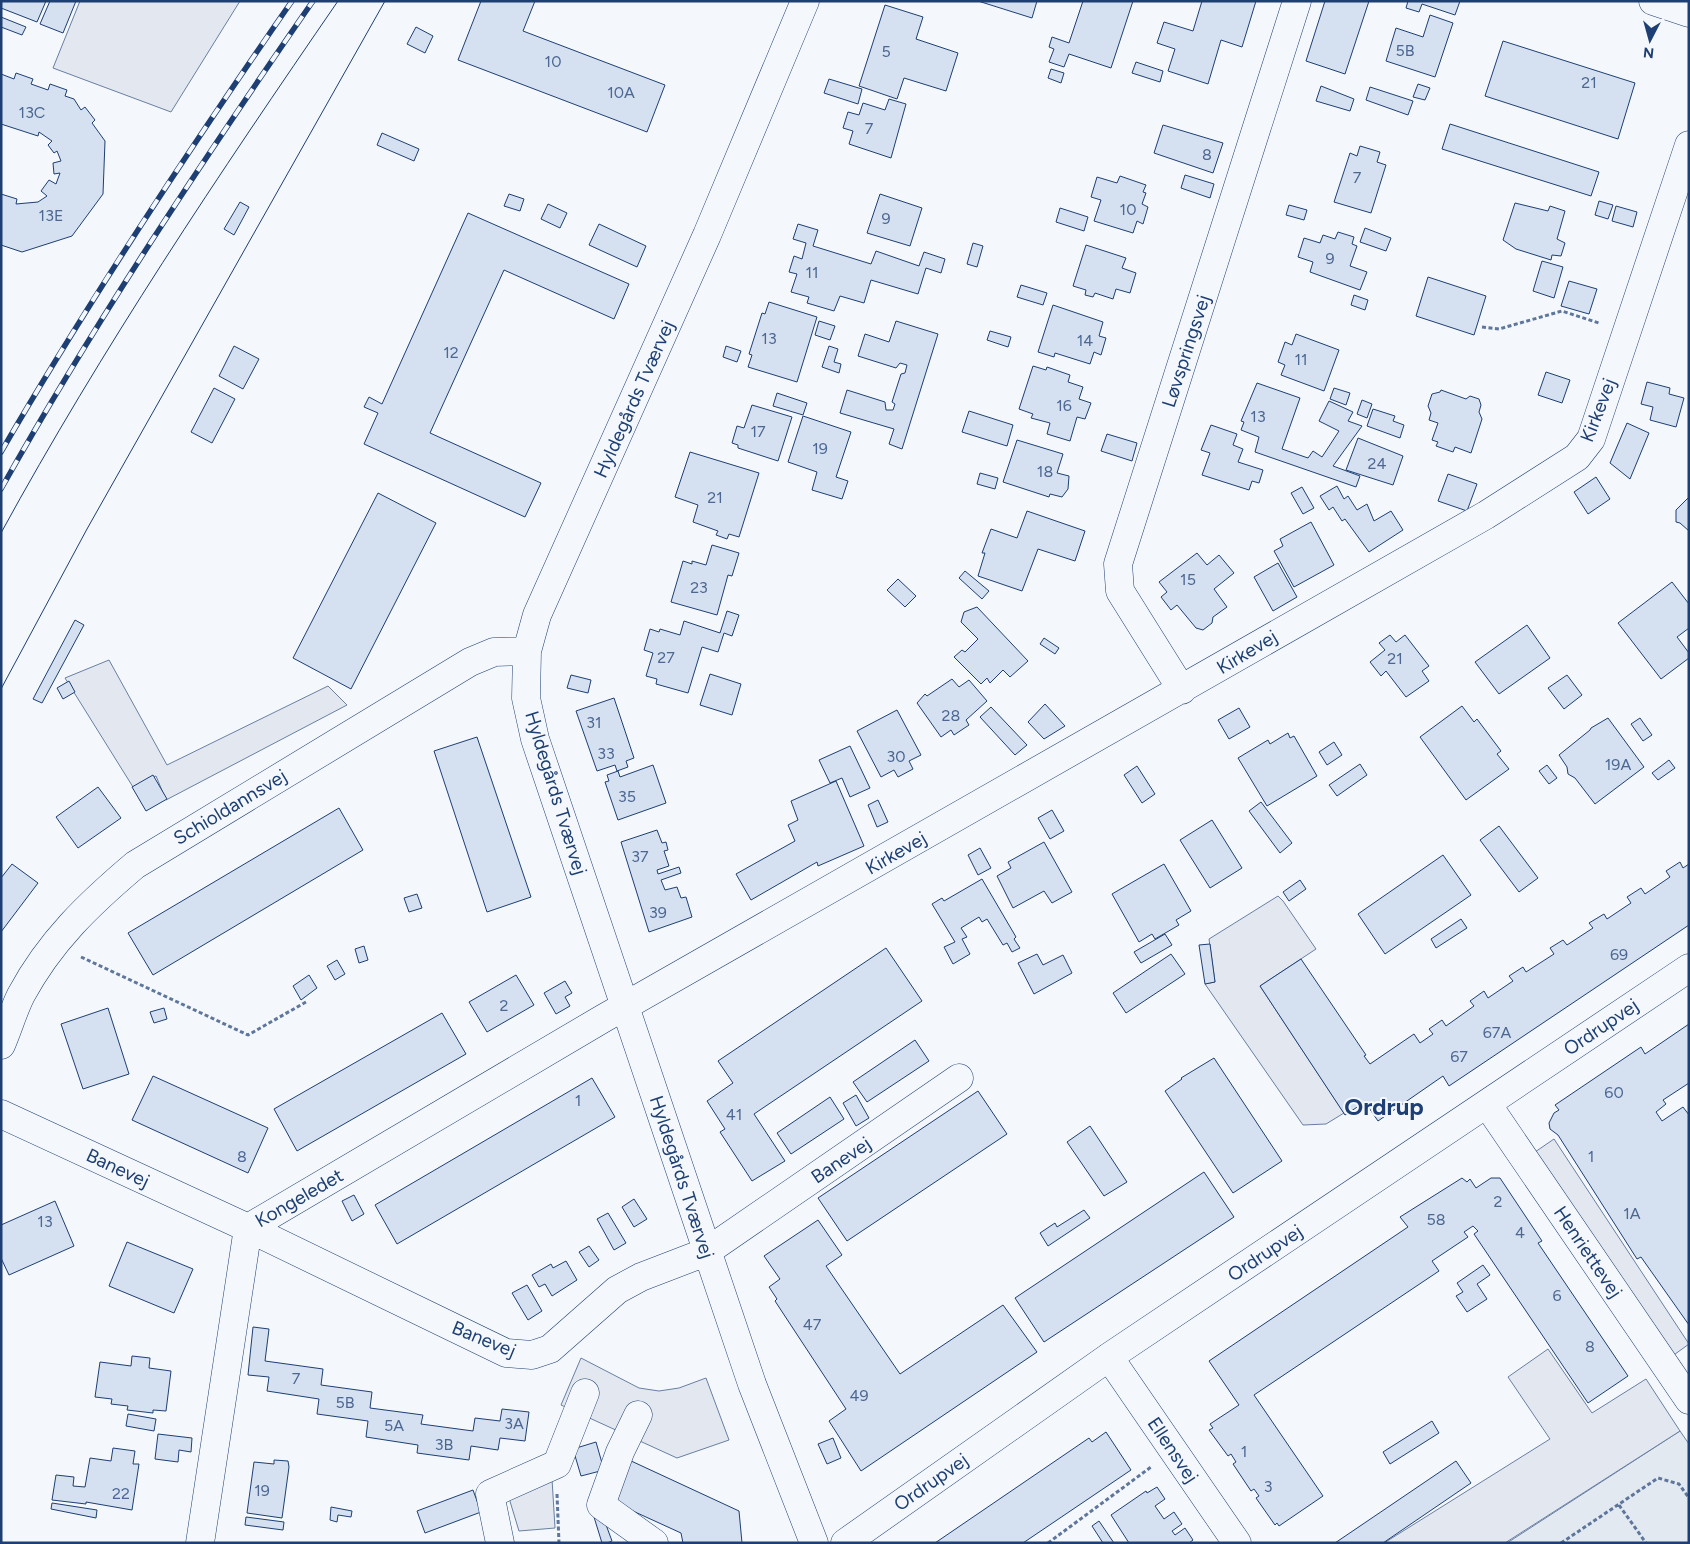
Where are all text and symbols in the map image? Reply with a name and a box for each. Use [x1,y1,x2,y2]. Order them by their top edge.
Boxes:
north arrow [1625,15,1675,65]
house number: 5B [1396,41,1415,60]
house number: 5 [881,42,891,61]
text: N [1642,43,1655,61]
house number: 10 [545,52,561,71]
house number: 21 [1581,73,1597,92]
house number: 10A [607,83,635,102]
house number: 13C [19,103,45,122]
house number: 7 [865,119,874,138]
house number: 8 [1202,145,1212,164]
house number: 7 [1353,168,1362,187]
house number: 10 [1120,200,1136,219]
house number: 13E [39,206,63,225]
house number: 9 [881,209,891,228]
house number: 9 [1325,249,1335,268]
house number: 11 [805,263,819,282]
street label: Løvspringsvej [1157,292,1215,410]
street label: Hyldegårds Tværvej [589,317,679,481]
house number: 13 [761,329,777,348]
house number: 14 [1077,331,1093,350]
house number: 12 [443,343,459,362]
house number: 11 [1294,350,1308,369]
street label: Kirkevej [1575,375,1621,445]
house number: 16 [1056,396,1072,415]
house number: 13 [1250,407,1266,426]
house number: 17 [750,422,766,441]
house number: 19 [812,439,828,458]
house number: 24 [1368,454,1386,473]
house number: 18 [1037,462,1053,481]
house number: 21 [707,488,723,507]
house number: 15 [1180,570,1196,589]
house number: 23 [690,578,708,597]
street label: Kirkevej [1212,625,1282,679]
house number: 27 [657,648,675,667]
house number: 21 [1387,649,1403,668]
house number: 28 [942,706,960,725]
street label: Hyldegårds Tværvej [520,708,592,878]
house number: 31 [586,713,602,732]
house number: 33 [597,744,615,763]
house number: 30 [887,747,905,766]
house number: 19A [1605,755,1631,774]
street label: Schioldannsvej [169,764,291,850]
house number: 35 [618,787,636,806]
street label: Kirkevej [861,826,931,880]
house number: 37 [631,847,649,866]
house number: 39 [649,903,667,922]
house number: 69 [1610,945,1628,964]
street label: Ordrupvej [1559,994,1643,1060]
house number: 2 [500,996,508,1015]
house number: 67A [1483,1023,1511,1042]
house number: 67 [1450,1047,1468,1066]
house number: 60 [1604,1083,1624,1102]
house number: 1 [575,1091,581,1110]
district label: Ordrup [1344,1092,1424,1121]
street label: Hyldegårds Tværvej [645,1093,719,1261]
house number: 41 [726,1105,742,1124]
street label: Banevej [807,1132,875,1188]
street label: Banevej [83,1143,153,1193]
house number: 8 [237,1147,247,1166]
house number: 1 [1588,1147,1594,1166]
street label: Kongeledet [251,1164,347,1232]
house number: 2 [1494,1192,1502,1211]
street label: Henriettevej [1549,1202,1627,1302]
house number: 1A [1623,1204,1641,1223]
house number: 58 [1426,1210,1446,1229]
house number: 13 [37,1212,53,1231]
street label: Ordrupvej [1223,1220,1307,1286]
house number: 4 [1515,1223,1525,1242]
house number: 6 [1552,1286,1562,1305]
house number: 47 [803,1315,822,1334]
street label: Banevej [449,1316,519,1362]
house number: 8 [1585,1337,1595,1356]
house number: 7 [292,1369,301,1388]
house number: 49 [850,1386,869,1405]
house number: 5B [336,1393,355,1412]
street label: Ellensvej [1143,1413,1203,1487]
house number: 3A [504,1414,524,1433]
house number: 5A [384,1416,404,1435]
house number: 3B [435,1435,453,1454]
house number: 1 [1241,1442,1247,1461]
street label: Ordrupvej [889,1448,973,1516]
house number: 3 [1264,1477,1272,1496]
house number: 19 [254,1481,270,1500]
house number: 22 [112,1484,130,1503]

